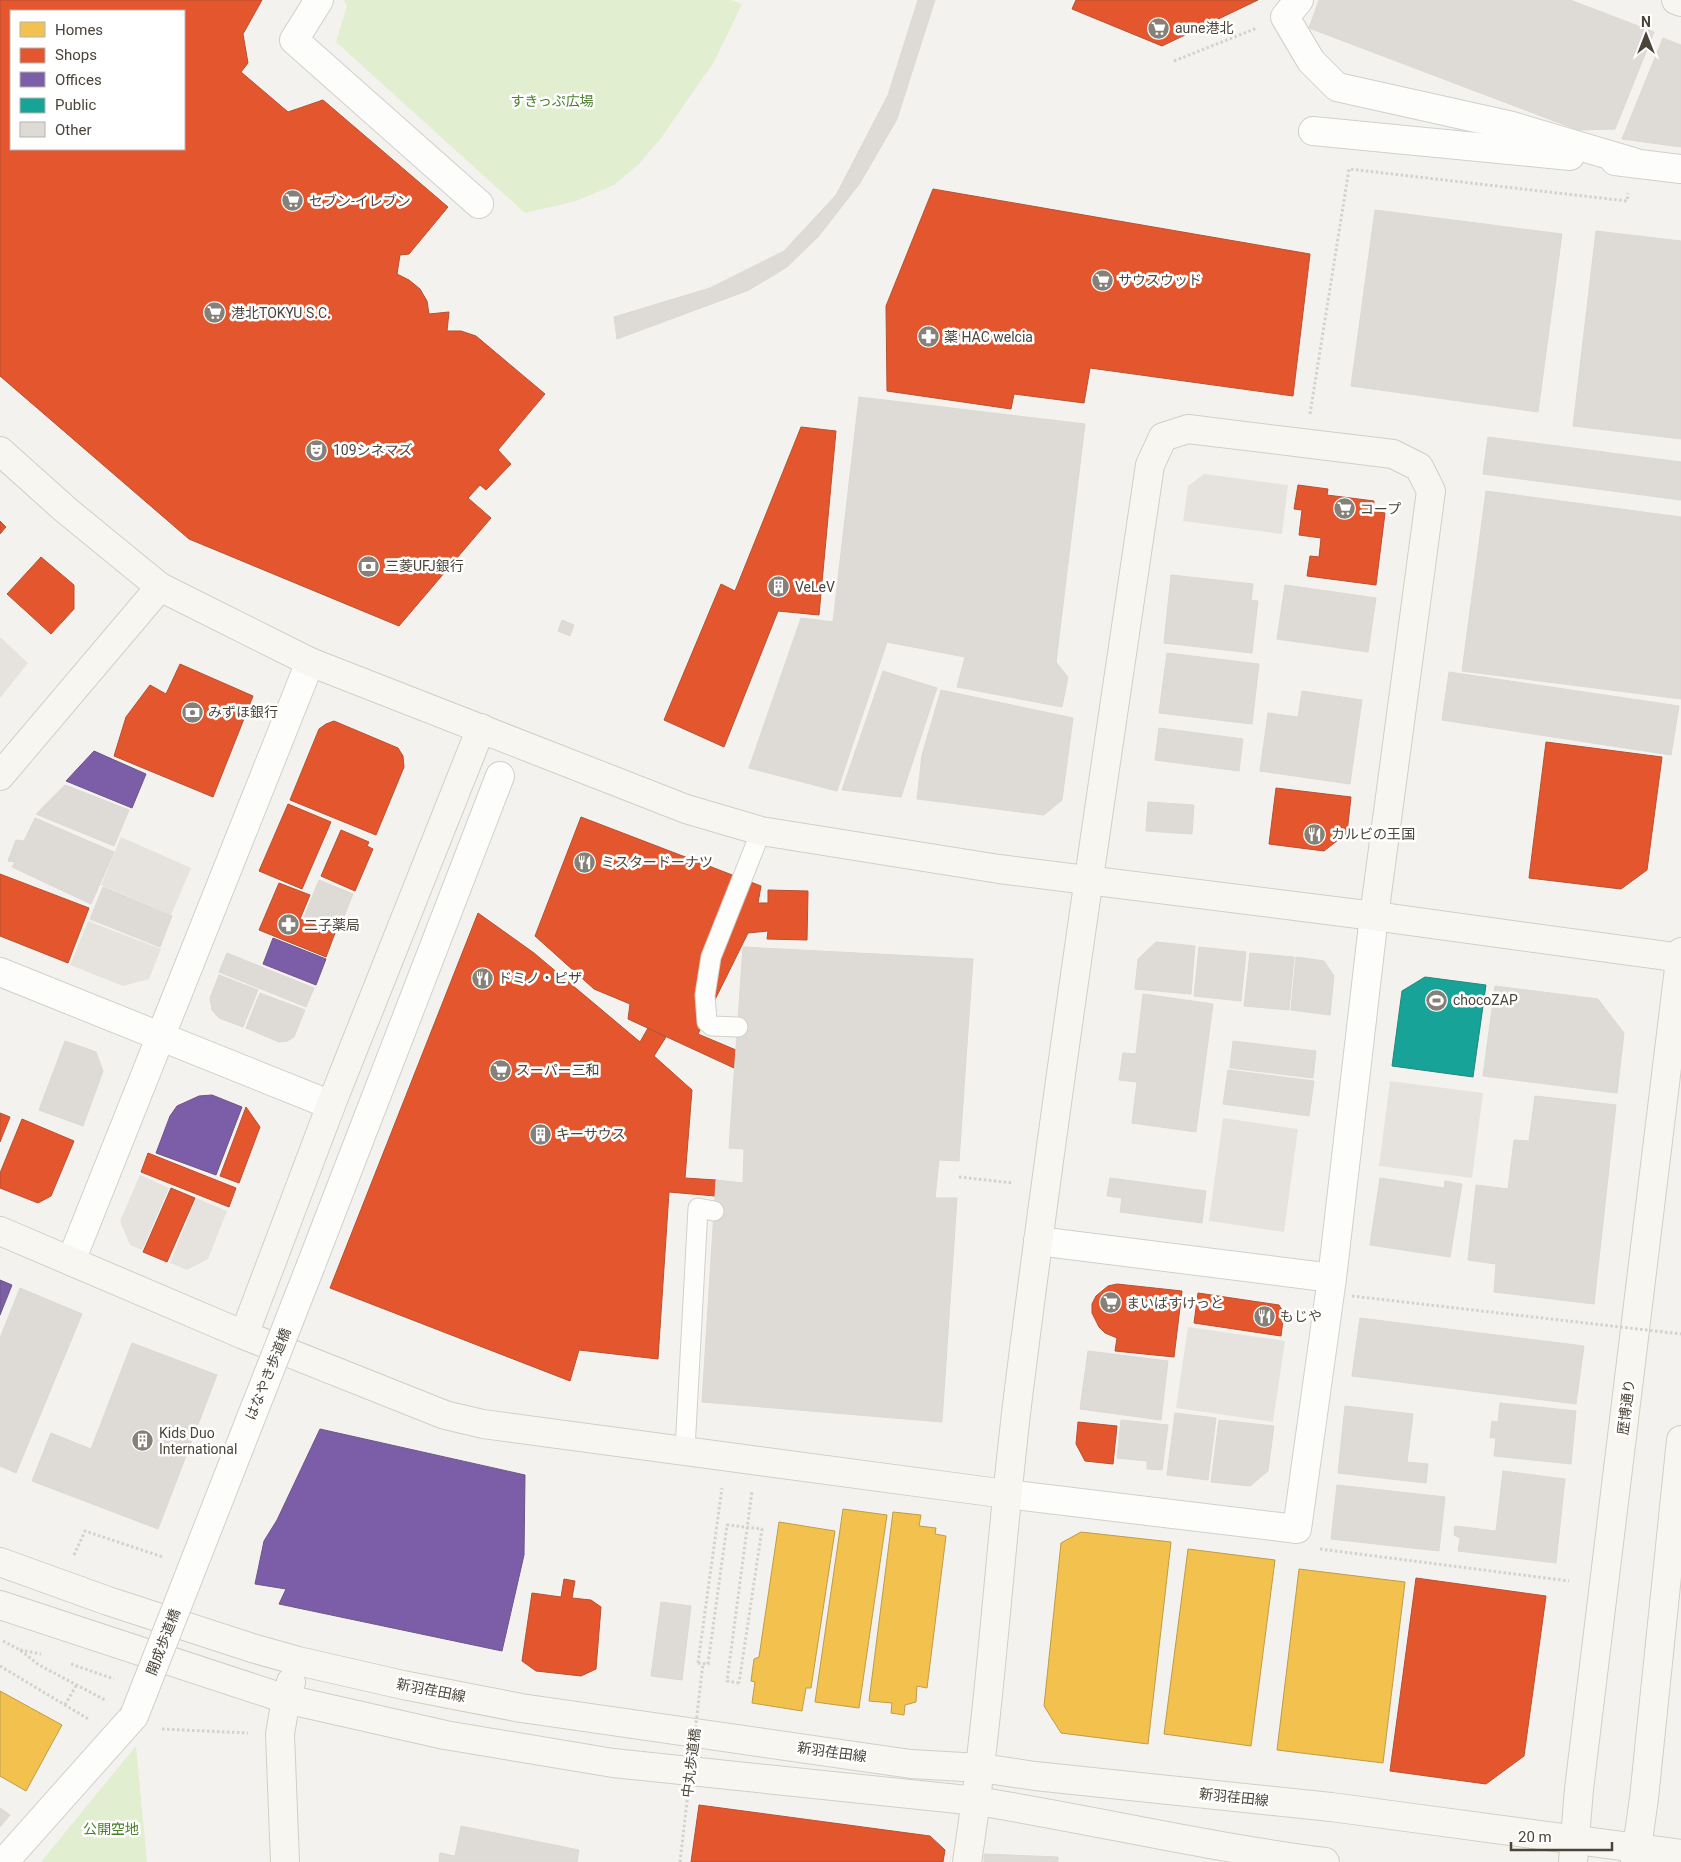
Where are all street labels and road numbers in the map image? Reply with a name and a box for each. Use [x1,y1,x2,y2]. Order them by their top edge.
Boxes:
street label: はなやき歩道橋 [242,1326,294,1422]
street label: 歴博通り [1615,1378,1637,1436]
street label: 開成歩道橋 [143,1606,183,1678]
street label: 新羽荏田線 [395,1675,467,1705]
street label: 中丸歩道橋 [679,1727,703,1799]
street label: 新羽荏田線 [796,1739,868,1765]
street label: 新羽荏田線 [1198,1785,1270,1809]

